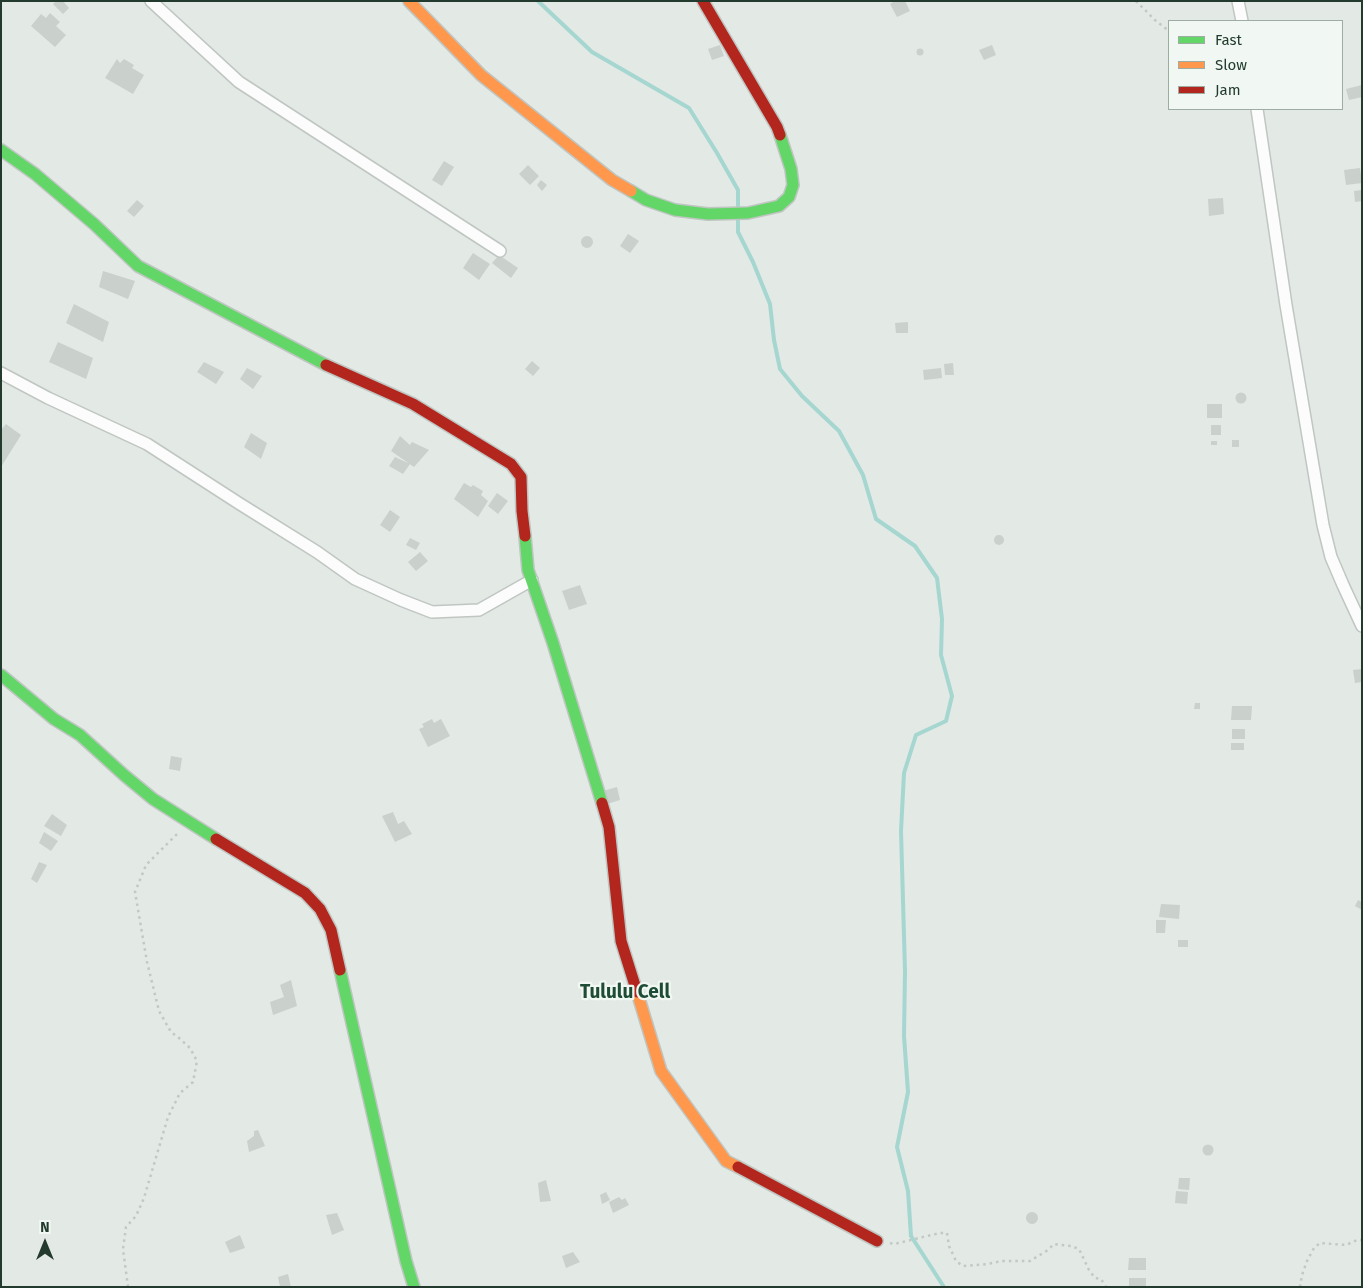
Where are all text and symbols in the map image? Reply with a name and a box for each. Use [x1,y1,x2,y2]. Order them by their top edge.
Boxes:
legend [1168,20,1343,110]
text: Fast [1215,31,1242,49]
text: Slow [1215,56,1247,74]
text: Jam [1215,81,1241,99]
district label: Tululu Cell [580,982,670,1004]
north arrow [20,1218,70,1268]
text: N [40,1219,50,1236]

